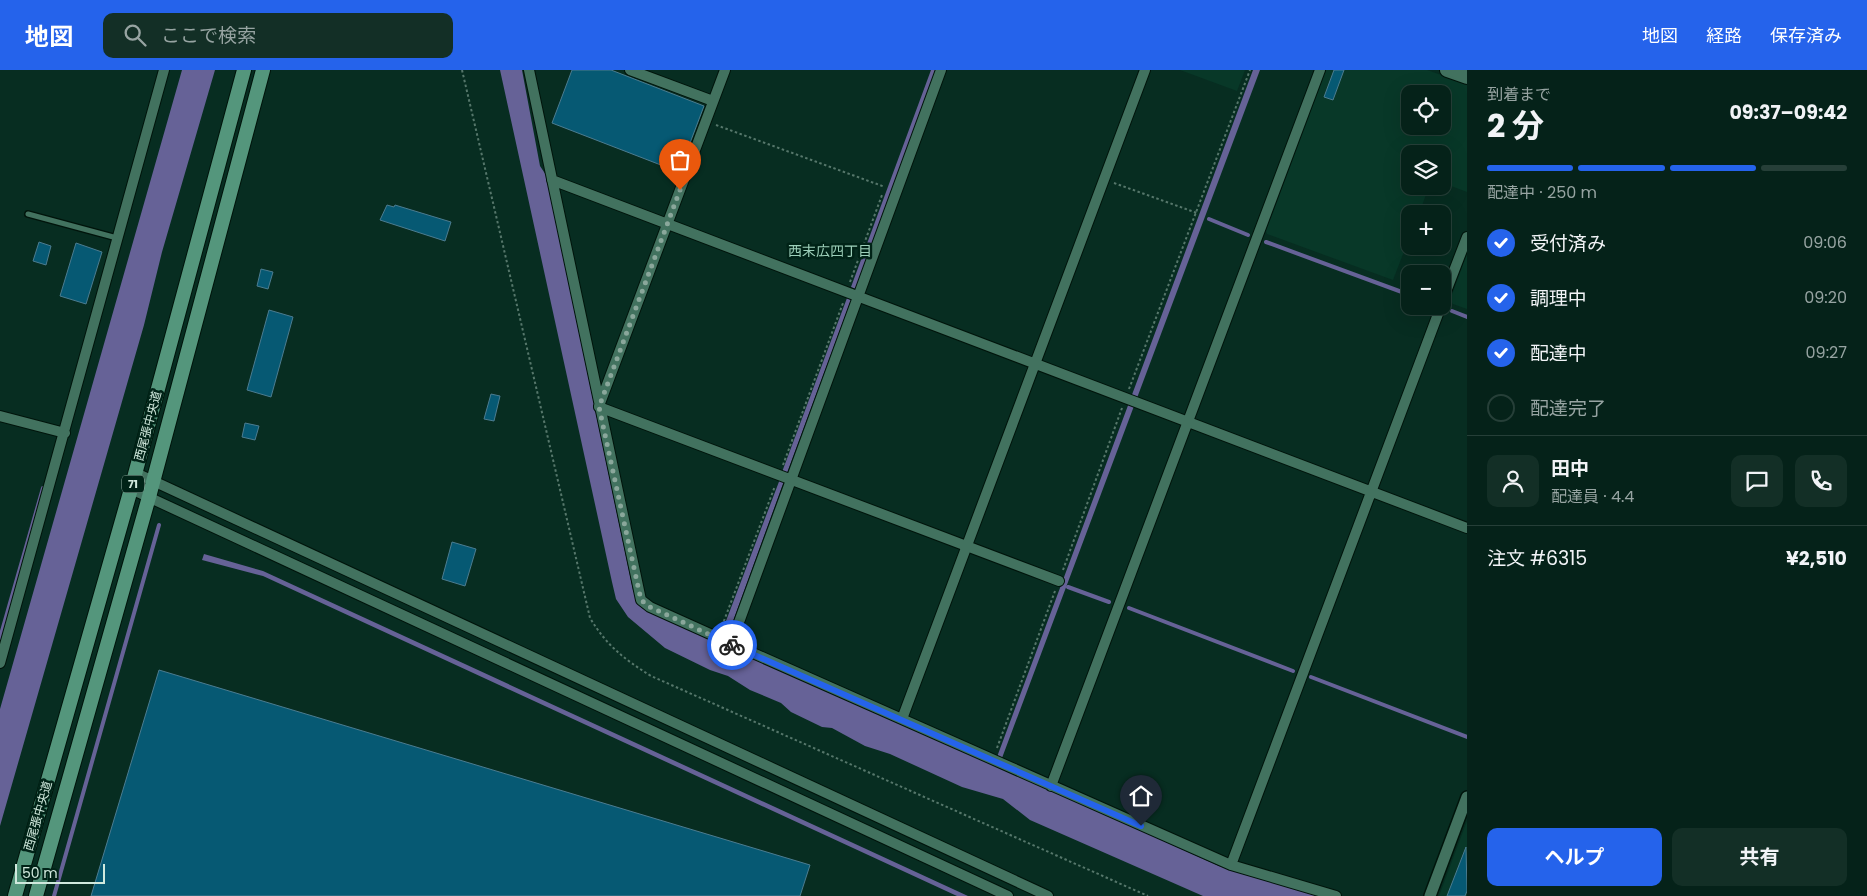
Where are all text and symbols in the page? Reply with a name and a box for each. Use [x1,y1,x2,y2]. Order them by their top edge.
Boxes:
search box [103,13,453,58]
text: 地図 [25,20,73,53]
icon: search [121,21,149,49]
text: ここで検索 [161,22,256,49]
text: 地図 [1642,23,1678,48]
text: 経路 [1706,23,1742,48]
text: 保存済み [1770,23,1842,48]
text: 到着まで [1487,83,1551,106]
map controls [1401,85,1451,315]
button: locate [1401,85,1451,135]
text: 09:37–09:42 [1729,99,1847,126]
text: 2 分 [1487,103,1544,148]
pin [659,139,701,190]
button: layers [1401,145,1451,195]
icon: bag [666,146,694,174]
text: 配達中 · 250 m [1487,181,1597,204]
button: + [1401,205,1451,255]
icon: check [1487,229,1515,257]
text: 受付済み [1530,230,1606,257]
text: 09:06 [1803,231,1847,254]
district label: 西末広四丁目 [788,241,872,261]
button: − [1401,265,1451,315]
icon: check [1487,284,1515,312]
text: 調理中 [1530,285,1587,312]
text: 09:20 [1804,286,1847,309]
icon: check [1487,339,1515,367]
text: 配達中 [1530,340,1587,367]
text: 09:27 [1806,341,1847,364]
street label: 西尾張中央道 [130,389,165,463]
text: 配達完了 [1530,395,1606,422]
button: person [1487,455,1539,507]
text: 田中 [1551,455,1589,482]
button: chat [1731,455,1783,507]
button: phone [1795,455,1847,507]
road number: 71 [122,476,144,492]
text: 配達員 · 4.4 [1551,485,1634,508]
text: 注文 #6315 [1487,545,1587,572]
text: ¥2,510 [1786,545,1847,572]
courier [707,620,757,670]
icon: bike [718,631,746,659]
pin [1120,775,1162,826]
street label: 西尾張中央道 [19,779,56,853]
icon: home [1127,782,1155,810]
button: ヘルプ [1487,828,1662,886]
button: 共有 [1672,828,1847,886]
scale bar [15,861,105,884]
text: 50 m [22,863,58,883]

